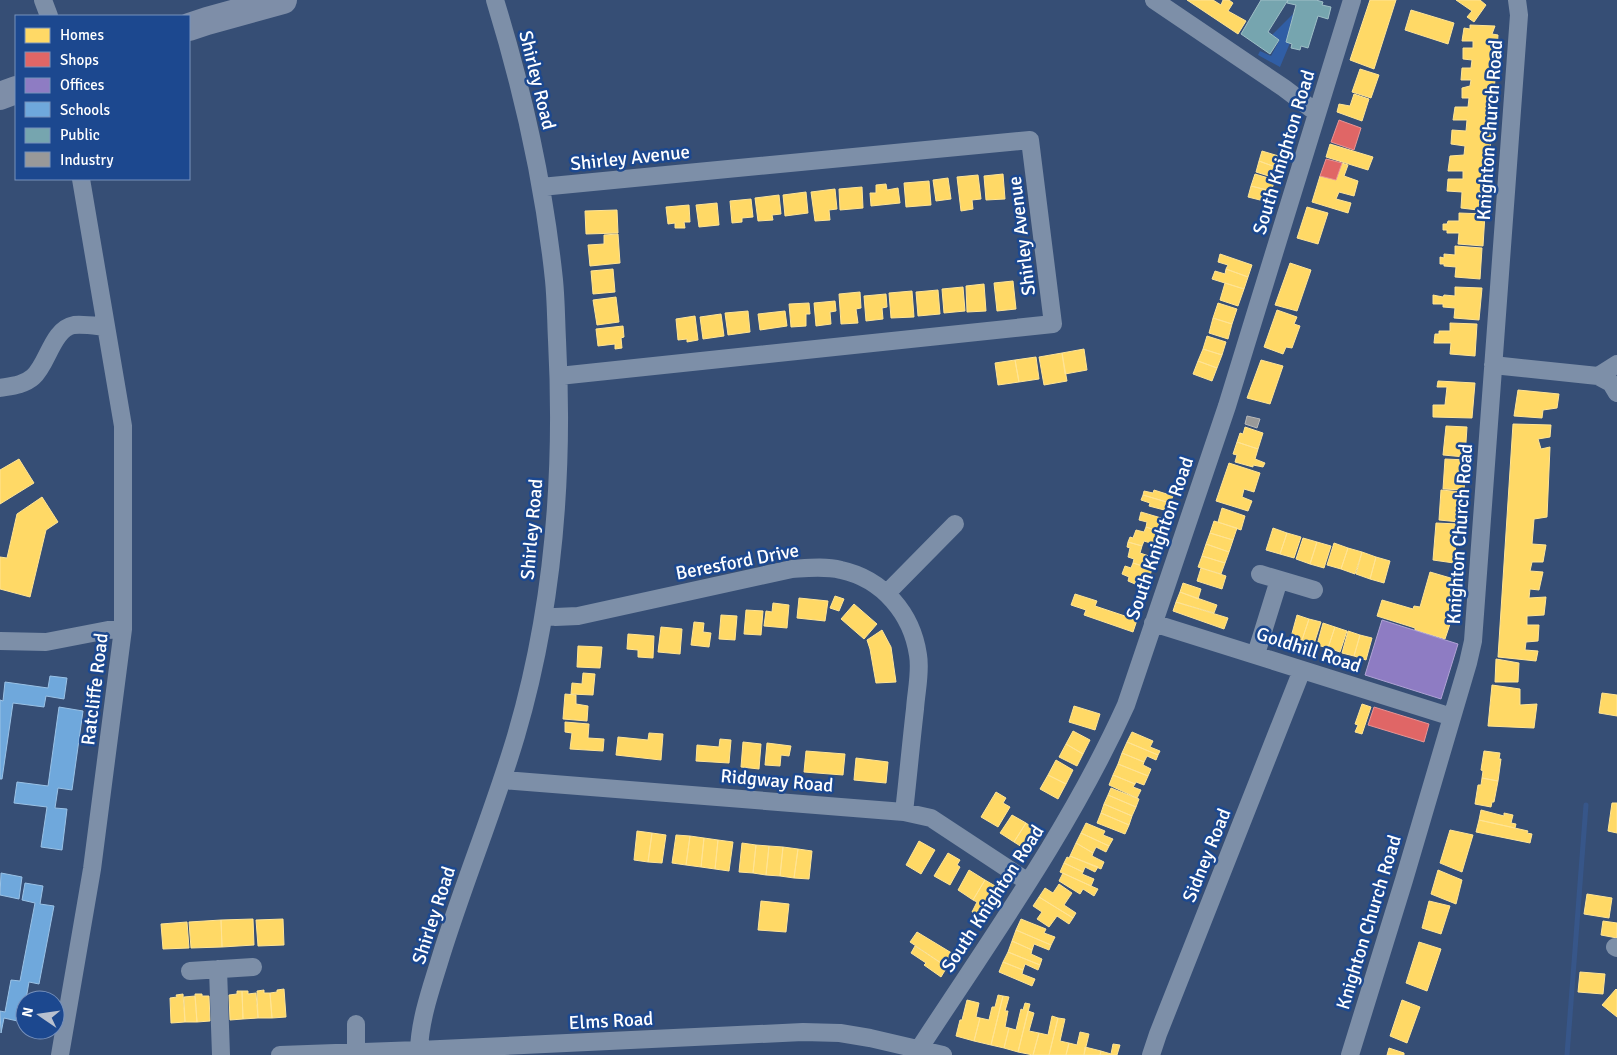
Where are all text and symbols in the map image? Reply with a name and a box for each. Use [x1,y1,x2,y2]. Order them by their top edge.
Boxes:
legend [15,15,190,180]
text: Homes [60,26,104,44]
street label: Shirley Road [513,28,561,132]
street label: Knighton Church Road [1472,39,1508,221]
text: Shops [60,51,99,69]
street label: South Knighton Road [1248,67,1320,237]
text: Offices [60,76,105,94]
text: Schools [60,101,111,119]
text: Public [60,126,100,144]
street label: Shirley Avenue [569,140,691,176]
text: Industry [60,151,113,169]
street label: Shirley Avenue [1003,175,1041,297]
street label: Knighton Church Road [1442,443,1478,625]
street label: South Knighton Road [1121,454,1199,623]
street label: Shirley Road [516,478,548,581]
street label: Beresford Drive [674,538,801,586]
street label: Goldhill Road [1253,622,1364,678]
street label: Ratcliffe Road [76,632,114,747]
street label: Ridgway Road [719,764,834,798]
street label: Sidney Road [1177,805,1237,906]
street label: South Knighton Road [936,820,1049,977]
street label: Knighton Church Road [1331,832,1407,1012]
street label: Shirley Road [407,863,461,967]
north arrow [15,990,65,1040]
text: N [18,1006,37,1019]
street label: Elms Road [568,1007,654,1035]

